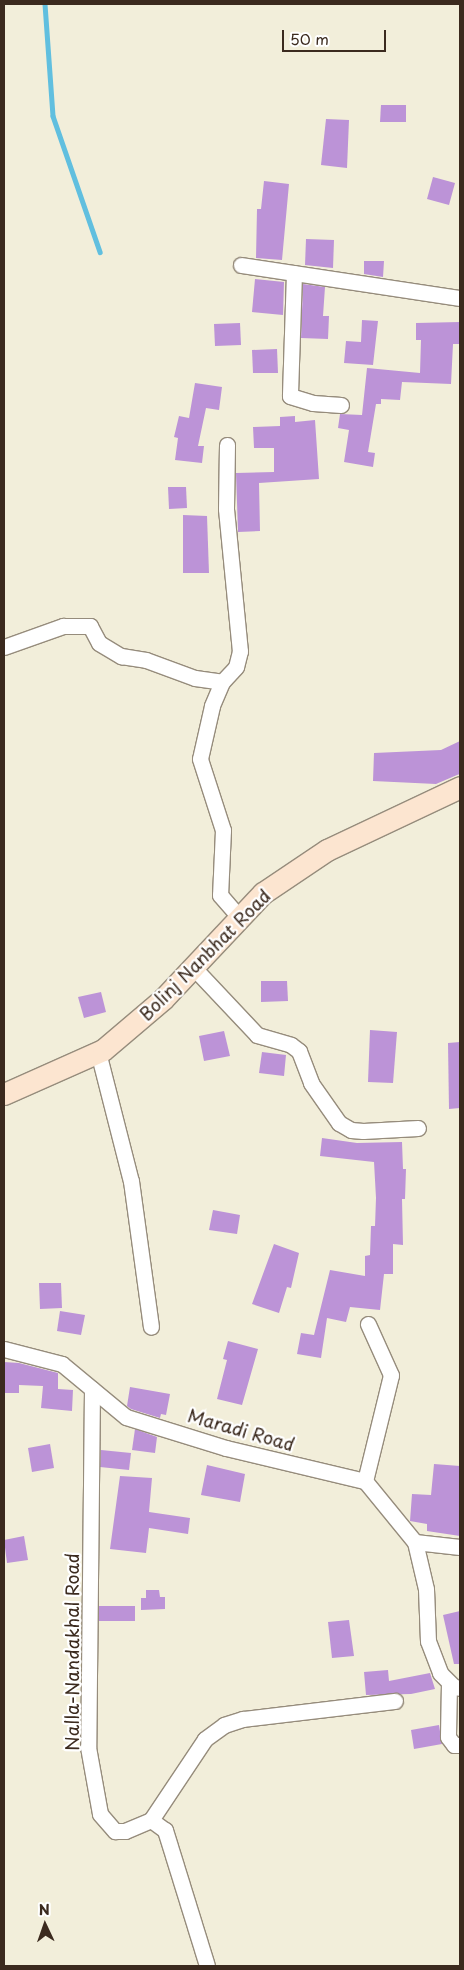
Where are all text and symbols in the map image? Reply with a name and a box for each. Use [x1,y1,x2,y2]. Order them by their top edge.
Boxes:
scale bar [284,20,388,52]
text: 50 m [290,27,329,50]
street label: Bolinj Nanbhat Road [134,884,276,1026]
street label: Maradi Road [185,1404,297,1456]
street label: Nalla-Nandakhal Road [61,1553,83,1751]
text: N [38,1899,50,1920]
north arrow [20,1900,70,1950]

